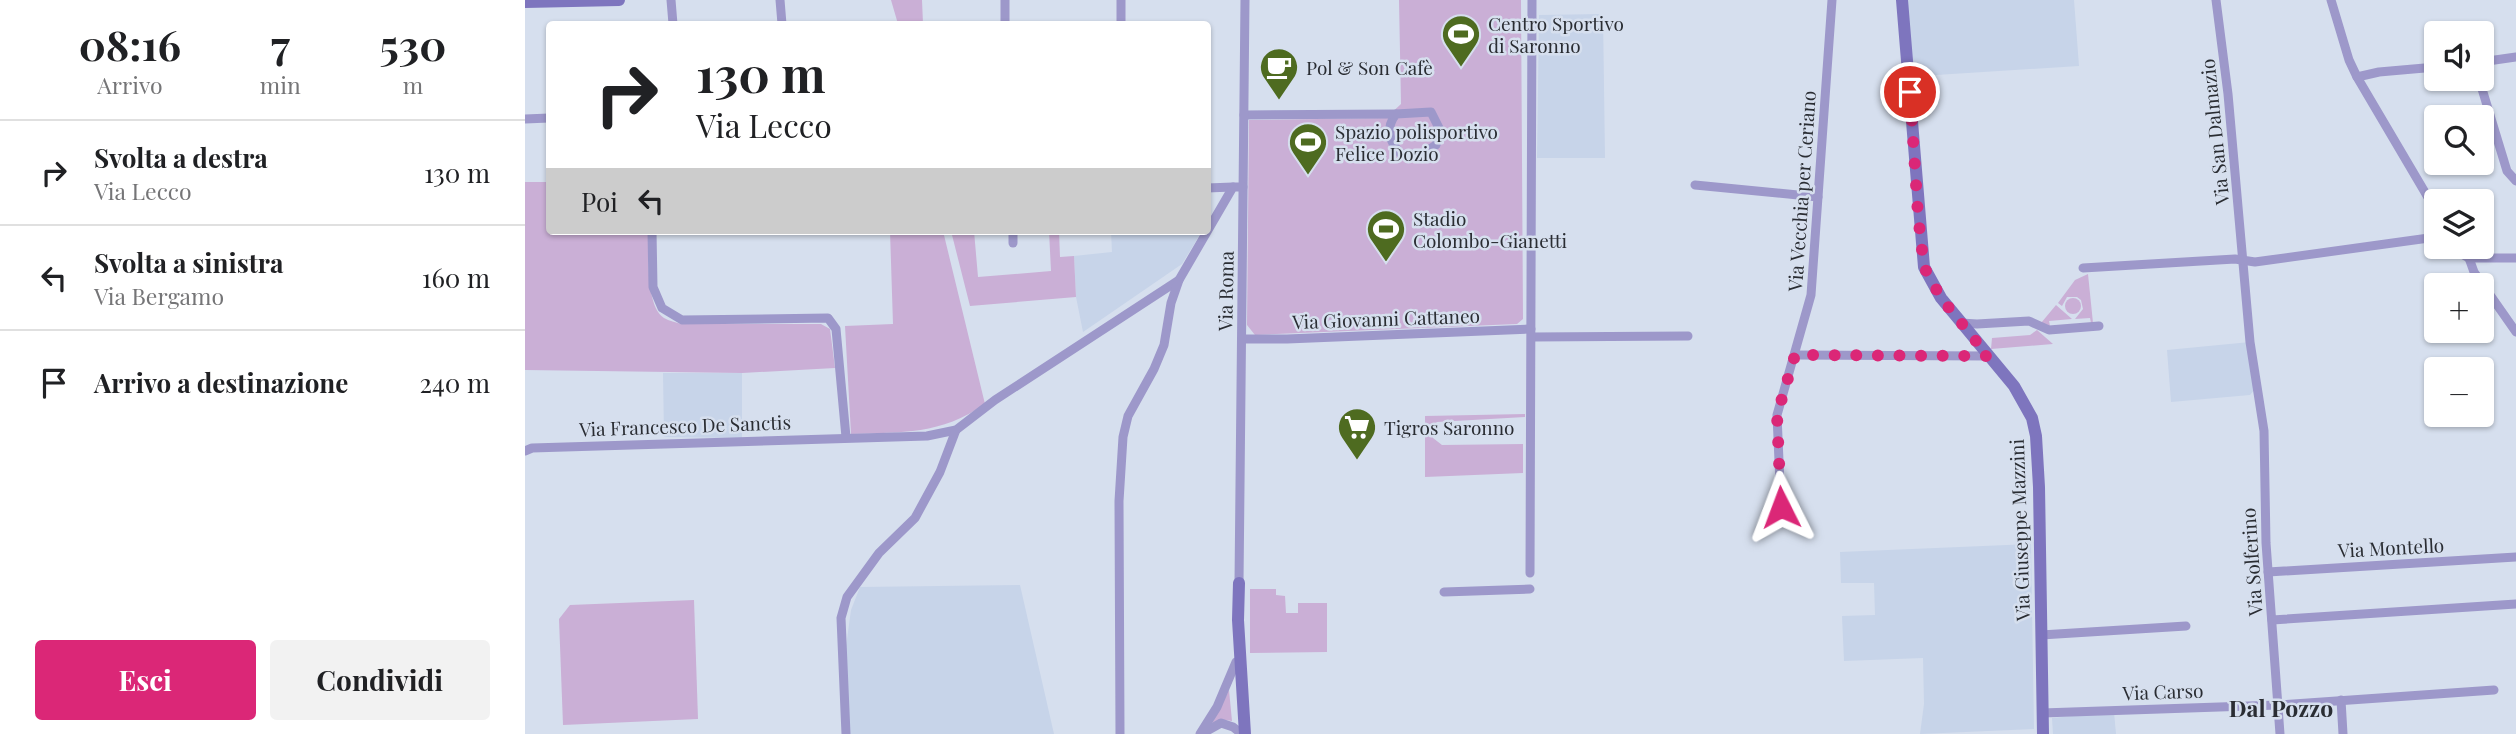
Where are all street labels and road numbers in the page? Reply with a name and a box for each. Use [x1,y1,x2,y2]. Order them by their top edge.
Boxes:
street label: Via San Dalmazio [2193,58,2235,207]
street label: Via Vecchia per Ceriano [1781,90,1821,293]
street label: Via Roma [1211,250,1239,332]
street label: Via Giovanni Cattaneo [1291,302,1480,334]
street label: Via Francesco De Sanctis [578,408,791,442]
street label: Via Giuseppe Mazzini [2003,438,2035,622]
street label: Via Solferino [2234,507,2268,618]
street label: Via Montello [2336,531,2445,563]
street label: Via Carso [2121,677,2204,705]

